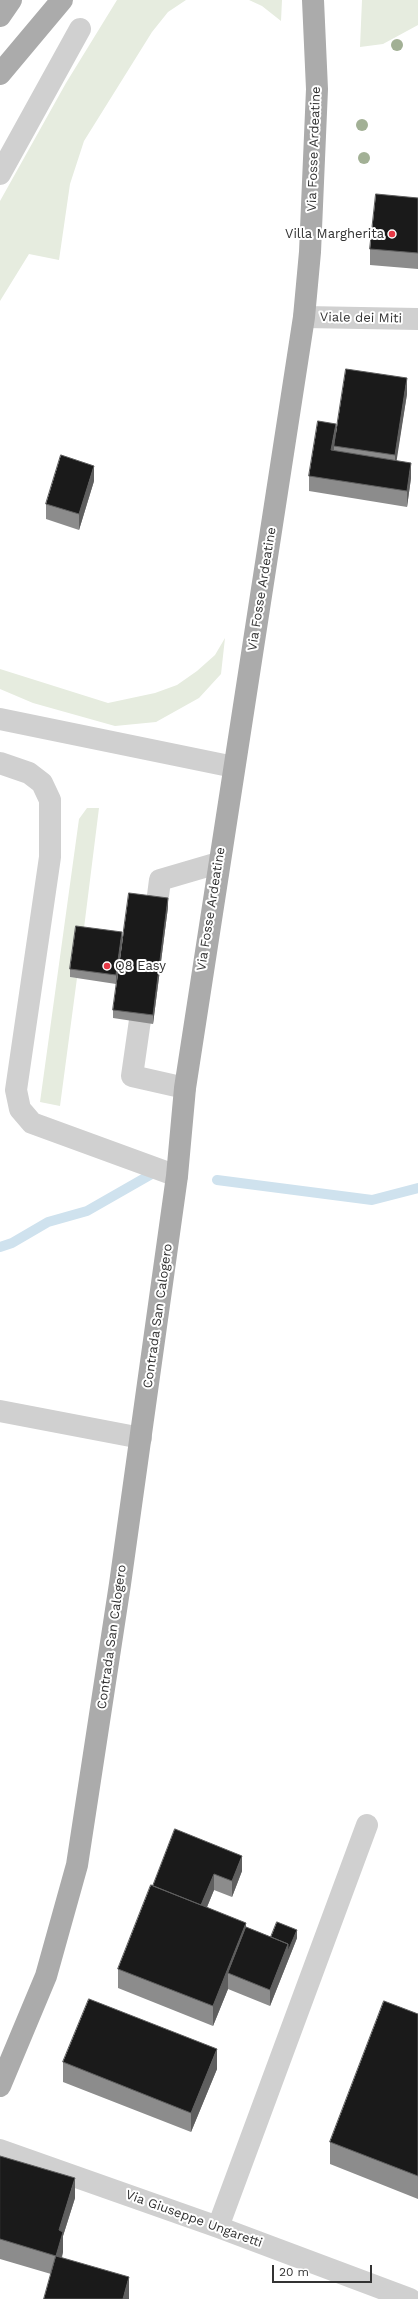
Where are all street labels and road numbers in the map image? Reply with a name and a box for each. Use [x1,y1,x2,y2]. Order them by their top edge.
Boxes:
street label: Via Fosse Ardeatine [304,86,324,212]
street label: Viale dei Miti [320,309,402,327]
street label: Via Fosse Ardeatine [245,526,279,652]
street label: Via Fosse Ardeatine [194,846,228,972]
street label: Contrada San Calogero [140,1243,176,1389]
street label: Contrada San Calogero [94,1564,130,1710]
street label: Via Giuseppe Ungaretti [123,2187,265,2251]

